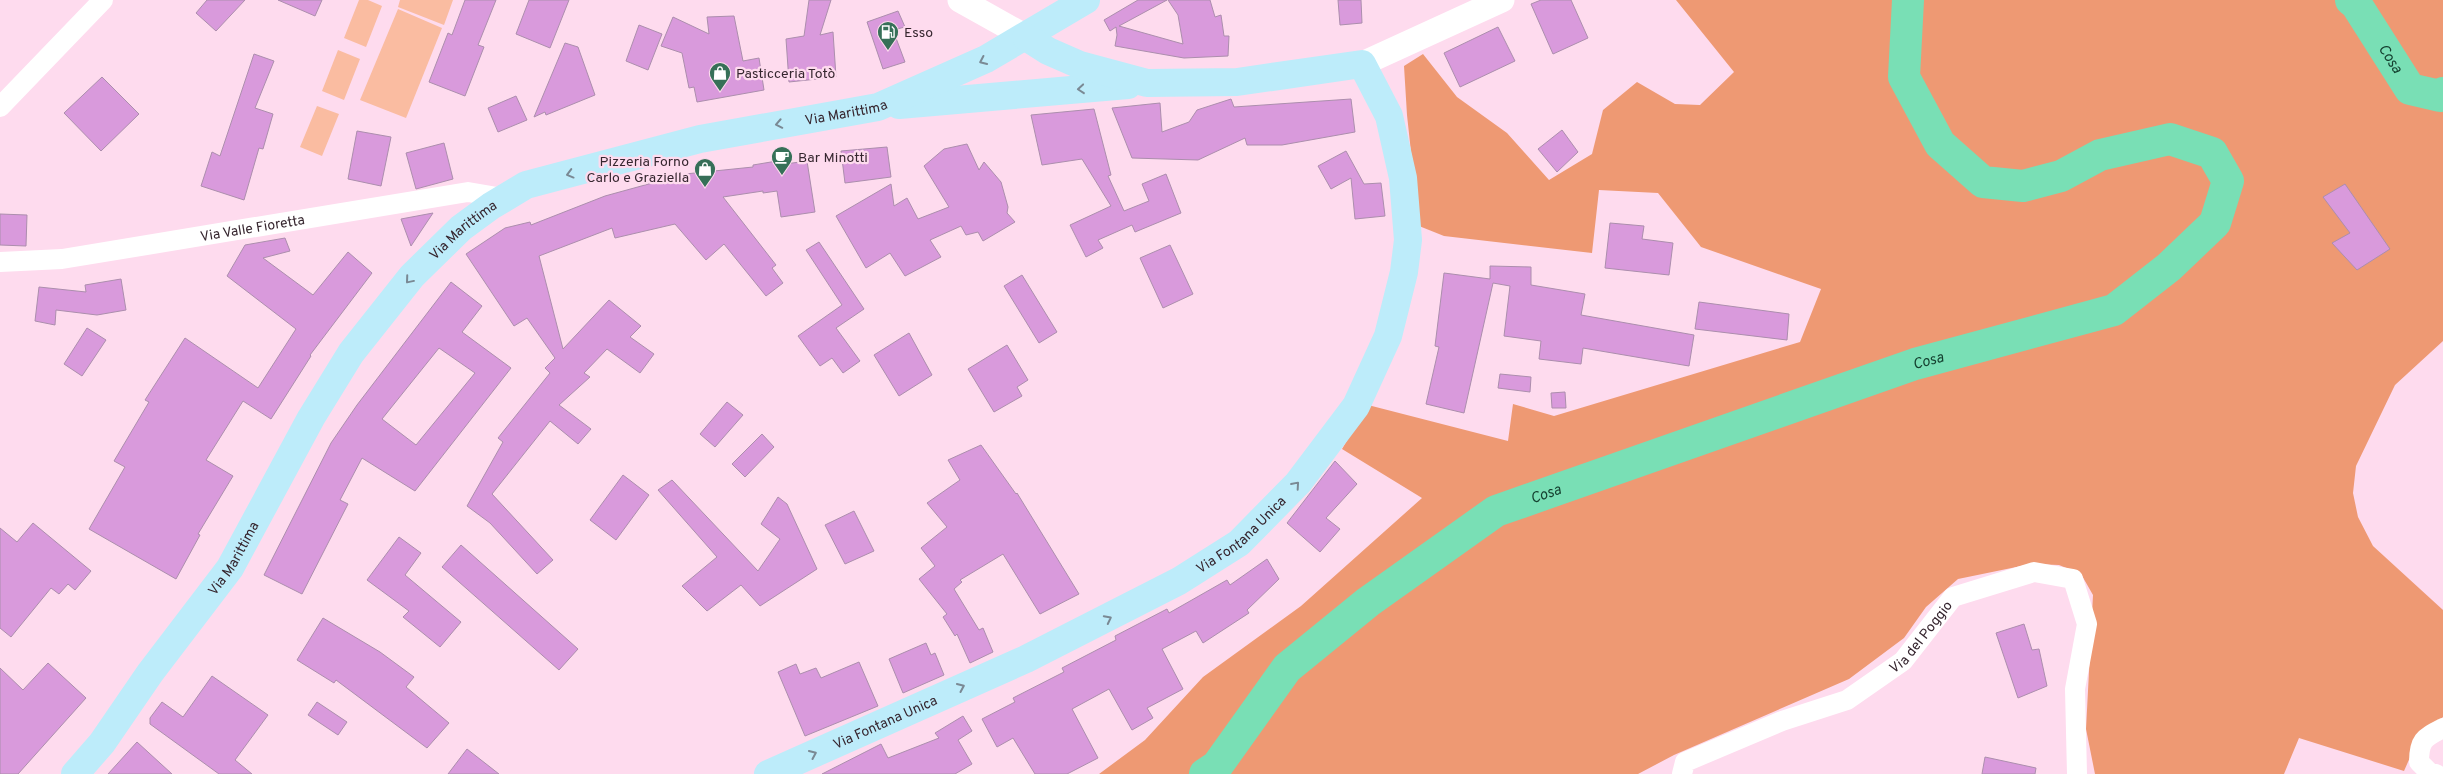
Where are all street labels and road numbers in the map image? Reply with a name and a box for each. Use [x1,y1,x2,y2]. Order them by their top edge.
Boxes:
street label: Via Marittima [804,97,891,130]
street label: Via Marittima [426,197,500,264]
street label: Via Valle Fioretta [199,212,306,246]
street label: Via Fontana Unica [1194,493,1290,578]
street label: Via Marittima [205,519,263,599]
street label: Via del Poggio [1887,598,1957,678]
street label: Via Fontana Unica [831,693,940,754]

